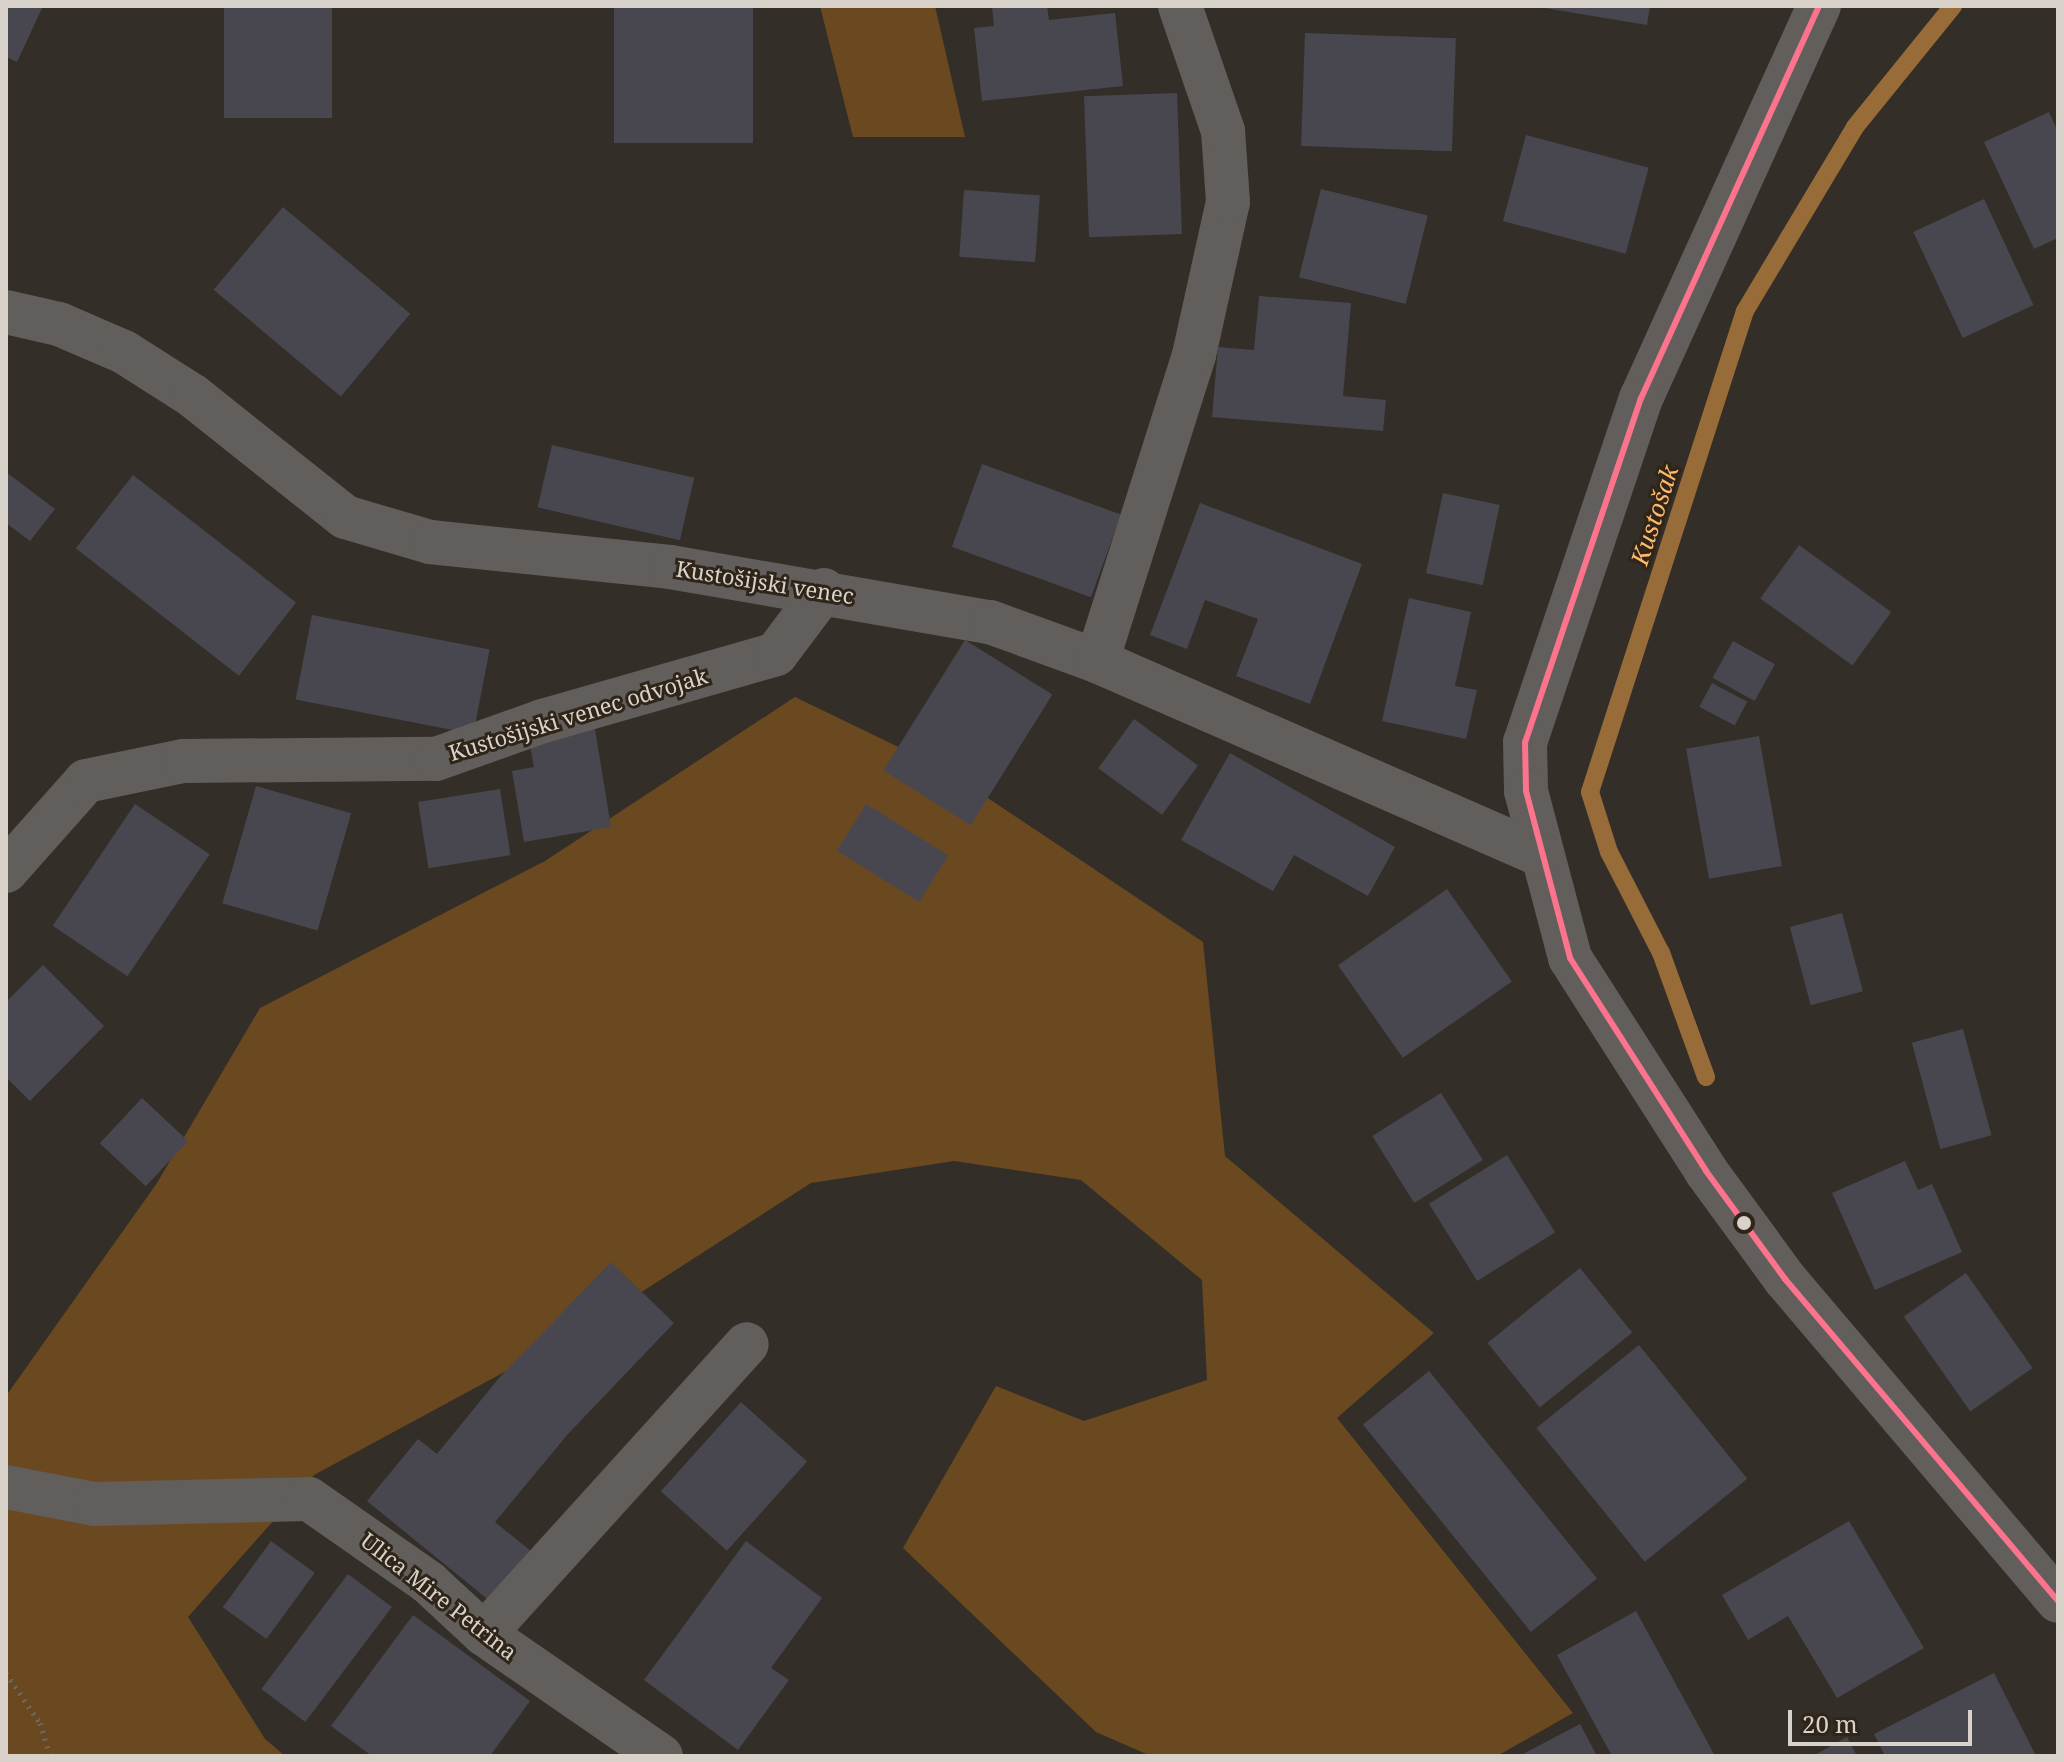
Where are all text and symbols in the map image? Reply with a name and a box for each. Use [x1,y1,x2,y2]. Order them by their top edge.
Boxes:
water label: Kustošak [1624,462,1684,568]
street label: Kustošijski venec [674,555,856,609]
street label: Kustošijski venec odvojak [446,662,710,766]
unlabelled marker [1736,1215,1752,1231]
street label: Ulica Mire Petrina [356,1527,522,1665]
scale bar [1792,1694,1976,1744]
text: 20 m [1802,1707,1858,1740]

